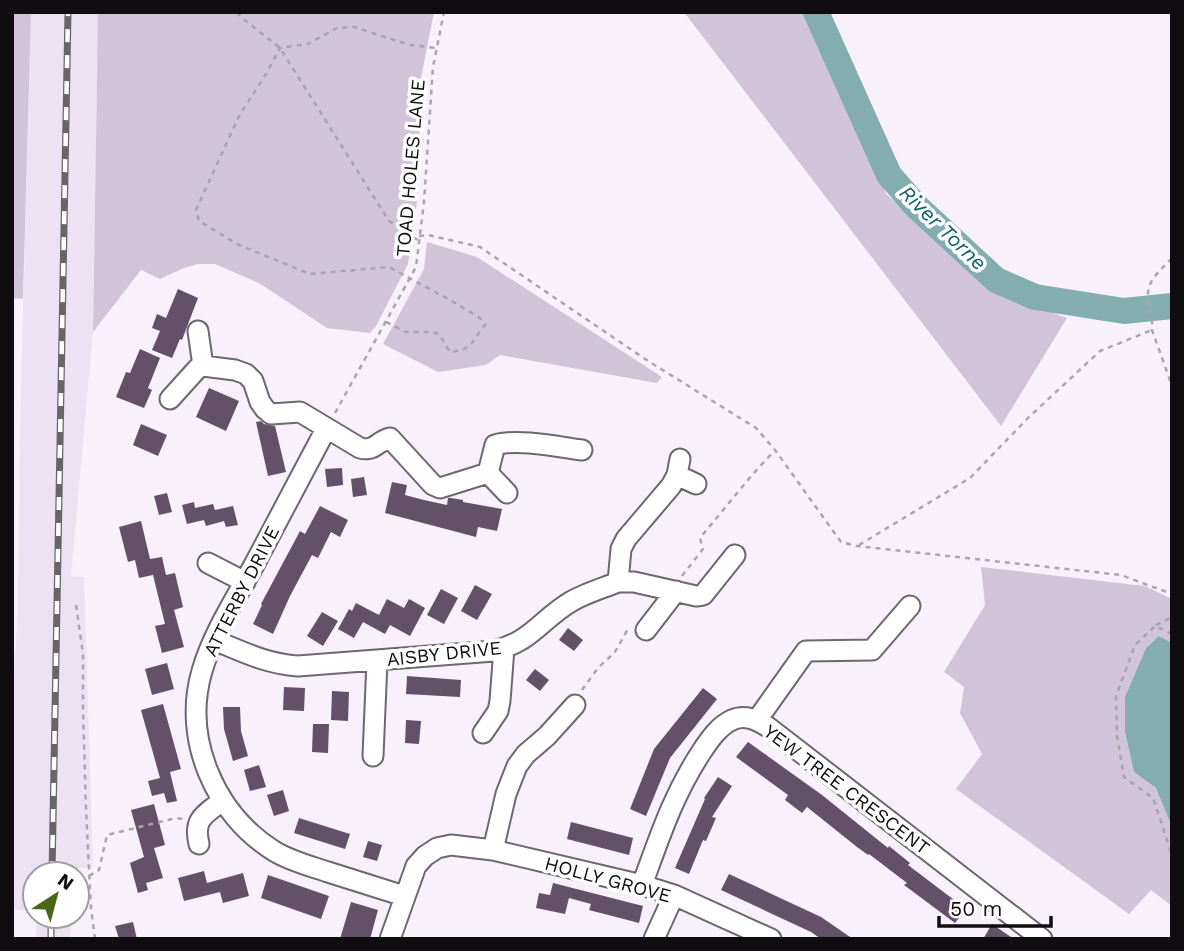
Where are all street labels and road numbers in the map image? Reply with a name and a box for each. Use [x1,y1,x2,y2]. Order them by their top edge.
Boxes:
street label: TOAD HOLES LANE [391,78,430,258]
street label: ATTERBY DRIVE [199,522,284,660]
street label: AISBY DRIVE [386,636,503,671]
street label: YEW TREE CRESCENT [759,720,934,859]
street label: HOLLY GROVE [542,852,674,907]

